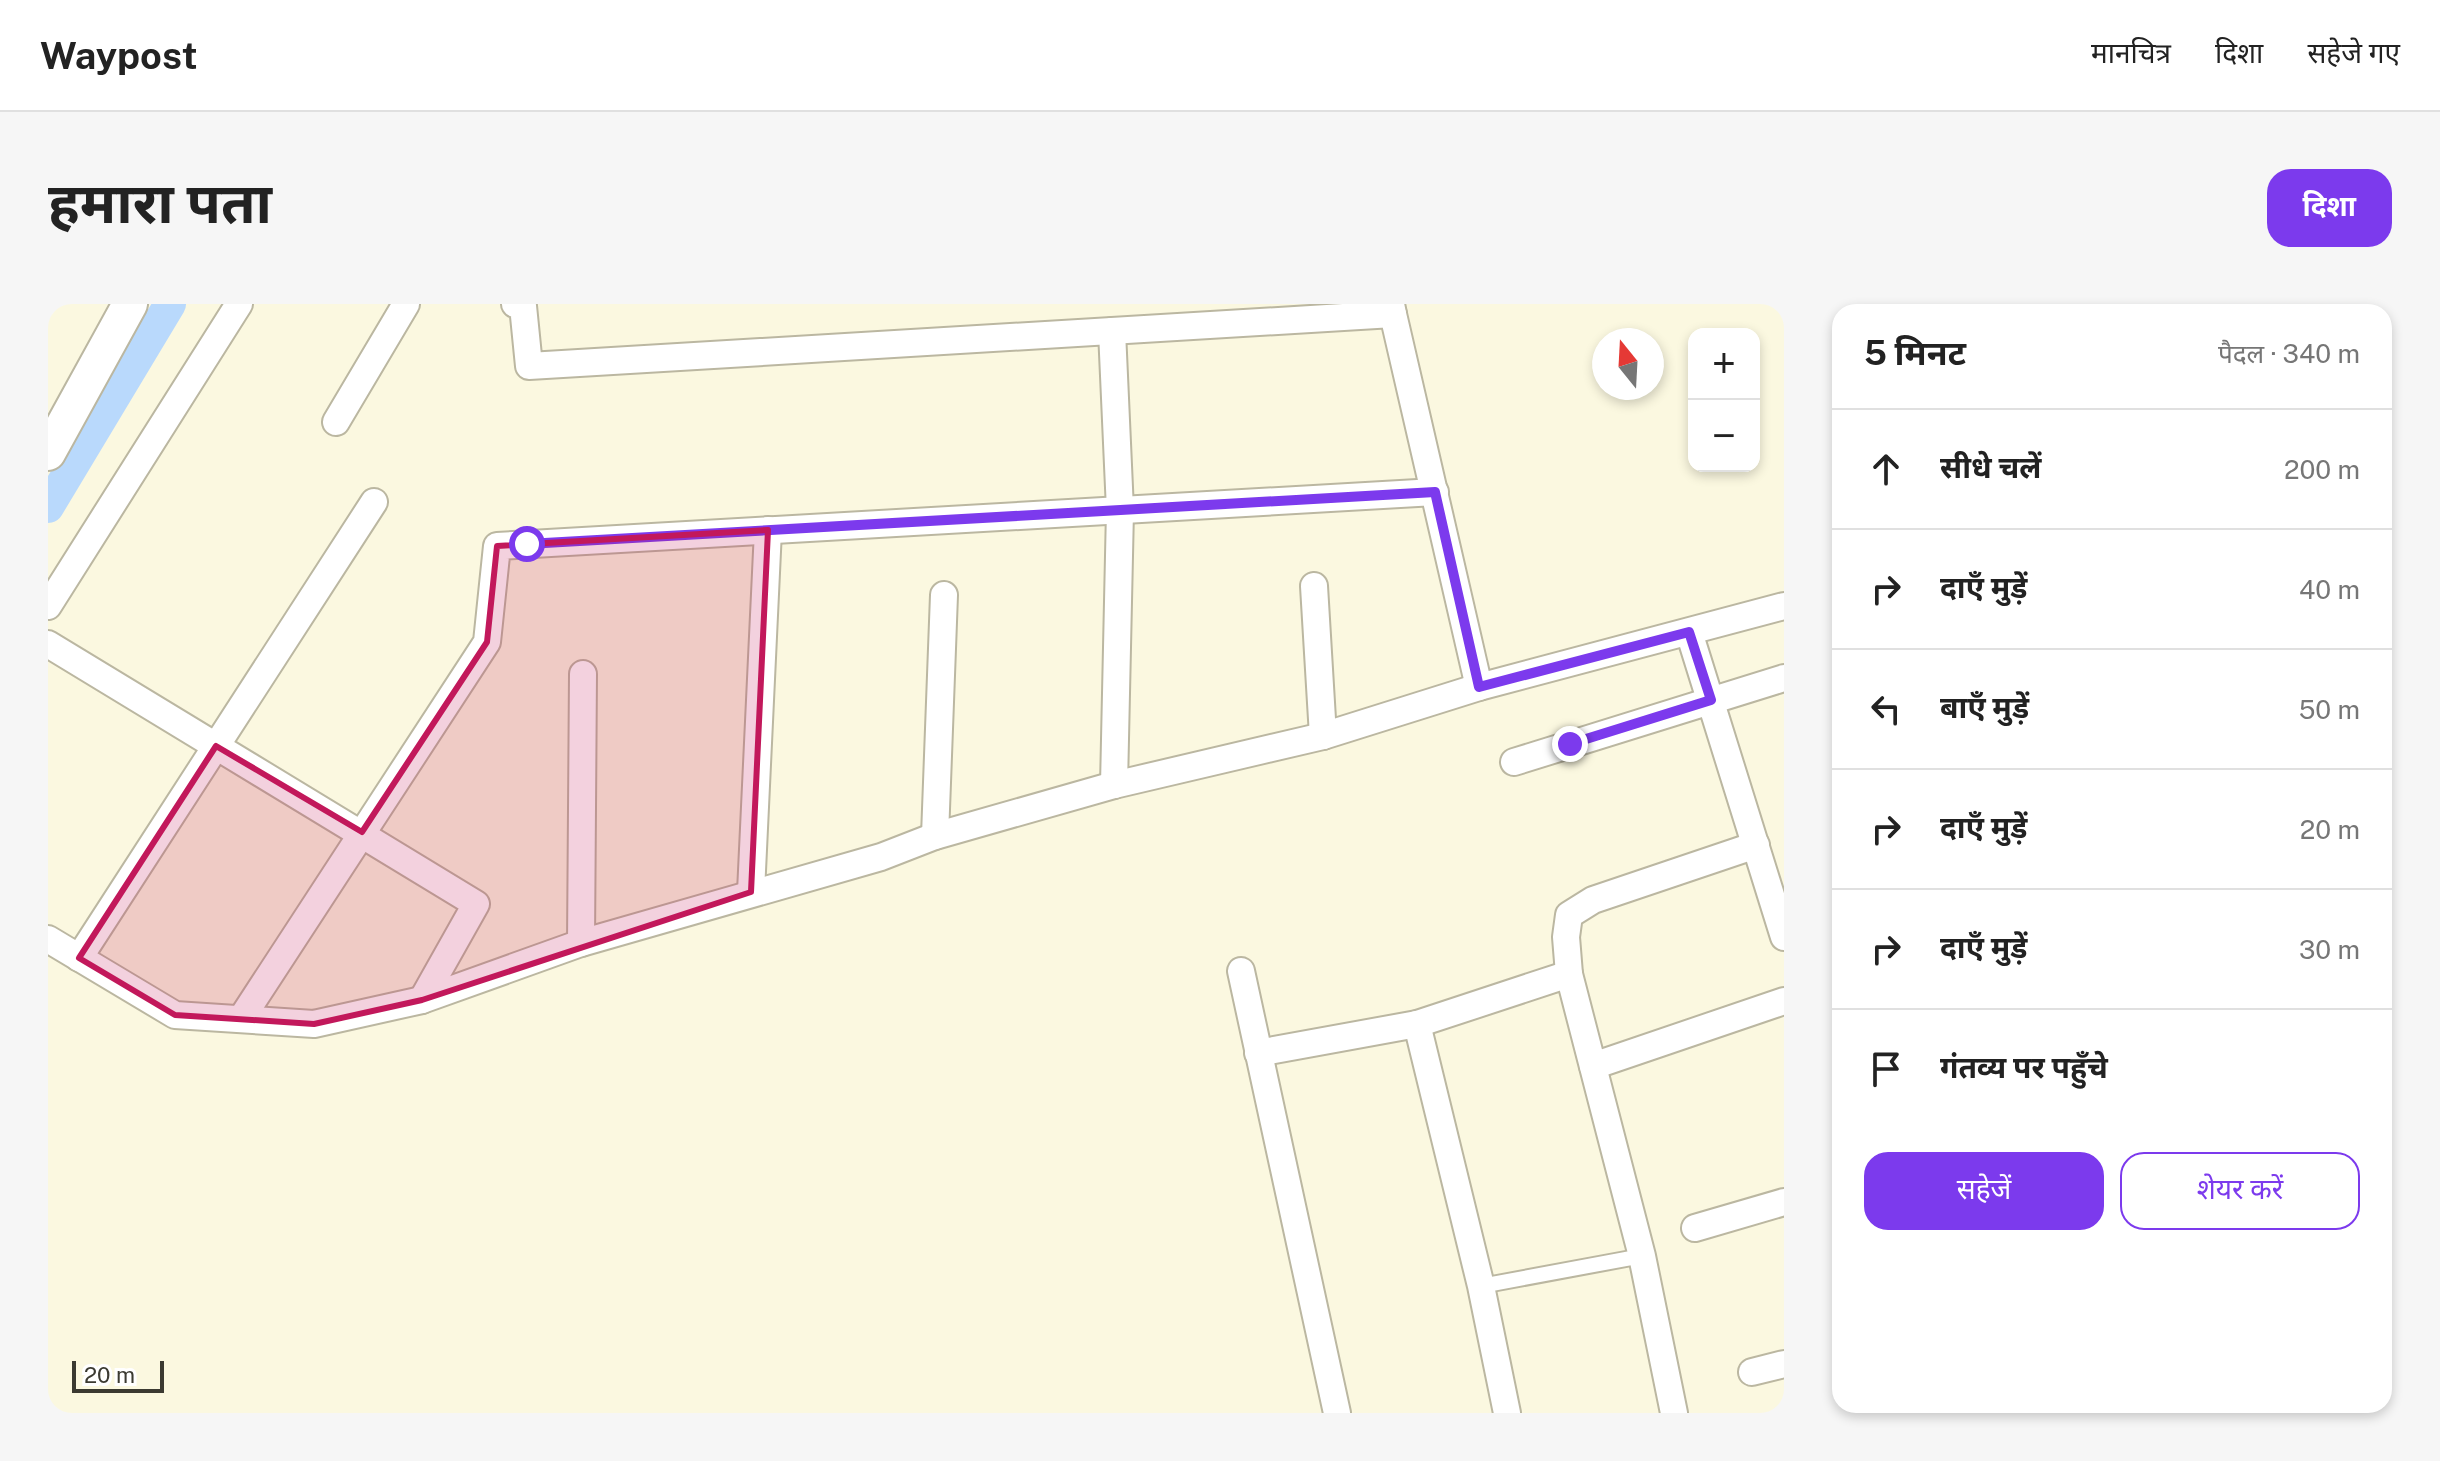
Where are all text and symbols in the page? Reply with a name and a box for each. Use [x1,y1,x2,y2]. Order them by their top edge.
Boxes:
text: Waypost [40,33,198,78]
text: मानचित्र [2091,36,2171,69]
text: दिशा [2215,36,2263,69]
text: सहेजे गए [2307,36,2400,69]
button: दिशा [2267,169,2392,247]
text: हमारा पता [48,170,272,236]
north arrow [1592,328,1664,400]
map controls [1688,328,1760,472]
button: + [1688,328,1760,400]
text: 5 मिनट [1864,333,1966,373]
text: पैदल · 340 m [2218,338,2360,369]
button: − [1688,400,1760,472]
icon: ahead [1864,447,1908,491]
text: सीधे चलें [1940,449,2041,485]
text: 200 m [2284,454,2360,485]
route start [509,526,545,562]
icon: right [1864,567,1908,611]
text: दाएँ मुड़ें [1940,569,2027,605]
text: 40 m [2299,574,2360,605]
icon: left [1864,687,1908,731]
text: बाएँ मुड़ें [1940,689,2029,725]
text: 50 m [2299,694,2360,725]
route end [1552,726,1588,762]
icon: right [1864,807,1908,851]
text: दाएँ मुड़ें [1940,809,2027,845]
text: 20 m [2300,814,2360,845]
icon: right [1864,927,1908,971]
text: दाएँ मुड़ें [1940,929,2027,965]
text: 30 m [2299,934,2360,965]
icon: arrive [1864,1047,1908,1091]
text: गंतव्य पर पहुँचे [1940,1049,2108,1085]
button: सहेजें [1864,1152,2104,1230]
button: शेयर करें [2120,1152,2360,1230]
scale bar [72,1357,164,1393]
text: 20 m [84,1362,135,1388]

